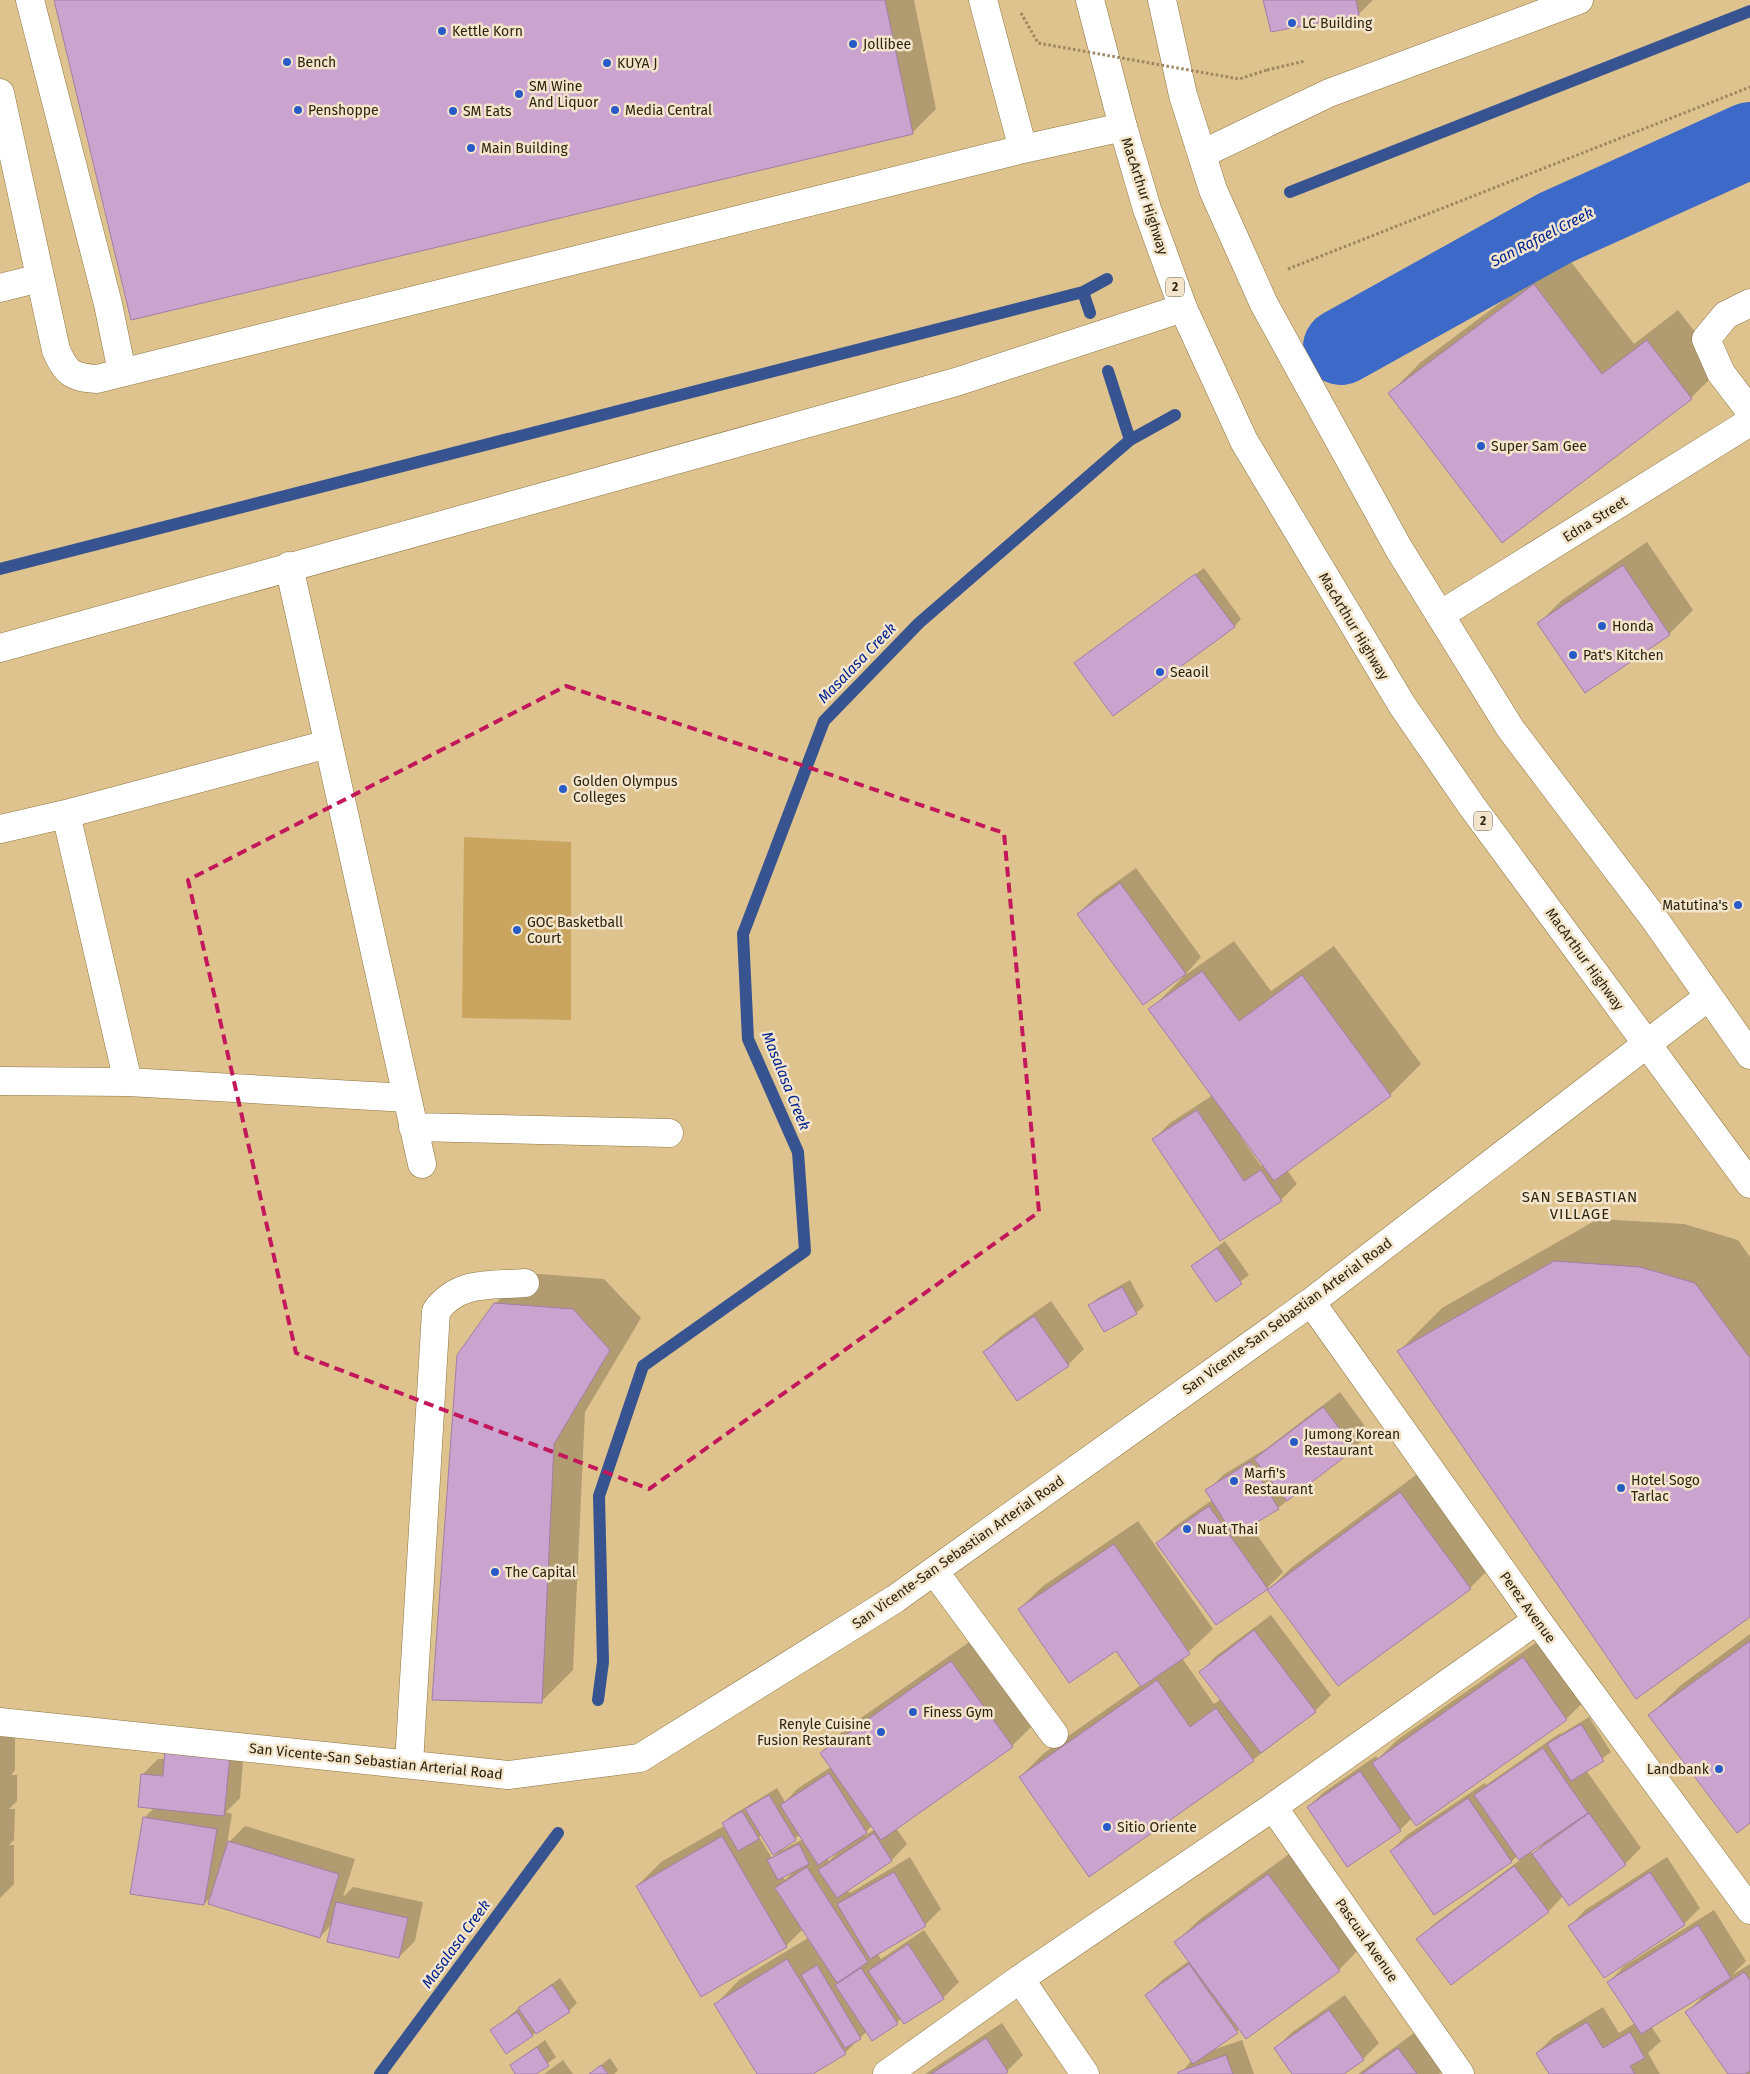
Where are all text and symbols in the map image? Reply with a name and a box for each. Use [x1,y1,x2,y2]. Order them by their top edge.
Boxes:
place label: LC Building [1302,15,1373,32]
marker: LC Building [1286,17,1298,29]
place label: Kettle Korn [452,23,523,40]
marker: Kettle Korn [436,25,448,37]
place label: Jollibee [863,36,911,53]
marker: Jollibee [847,38,859,50]
place label: Bench [297,54,336,71]
place label: KUYA J [617,55,657,72]
marker: Bench [281,56,293,68]
marker: KUYA J [601,57,613,69]
place label: SM Wine And Liquor [529,78,599,111]
marker: SM Wine And Liquor [513,88,525,100]
place label: Penshoppe [308,102,379,119]
place label: Media Central [625,102,712,119]
place label: SM Eats [463,103,512,120]
marker: Penshoppe [292,104,304,116]
marker: Media Central [609,104,621,116]
marker: SM Eats [447,105,459,117]
street label: MacArthur Highway [1118,135,1172,257]
place label: Main Building [481,140,569,157]
marker: Main Building [465,142,477,154]
water label: San Rafael Creek [1487,203,1596,271]
road number: 2 [1166,278,1184,296]
place label: Super Sam Gee [1491,438,1587,455]
marker: Super Sam Gee [1475,440,1487,452]
street label: Edna Street [1560,492,1632,546]
street label: MacArthur Highway [1315,569,1392,683]
place label: Honda [1612,618,1654,635]
water label: Masalasa Creek [814,619,900,707]
marker: Honda [1596,620,1608,632]
place label: Pat's Kitchen [1583,647,1664,664]
marker: Pat's Kitchen [1567,649,1579,661]
place label: Seaoil [1170,664,1209,681]
marker: Seaoil [1154,666,1166,678]
place label: Golden Olympus Colleges [573,773,678,806]
marker: Golden Olympus Colleges [557,783,569,795]
road number: 2 [1474,811,1492,830]
place label: Matutina's [1662,897,1728,914]
marker: Matutina's [1732,899,1744,911]
street label: MacArthur Highway [1542,905,1627,1014]
place label: GOC Basketball Court [527,914,623,947]
marker: GOC Basketball Court [511,924,523,936]
water label: Masalasa Creek [758,1029,814,1133]
district label: SAN SEBASTIAN VILLAGE [1522,1188,1638,1223]
street label: San Vicente-San Sebastian Arterial Road [1179,1235,1395,1398]
place label: Jumong Korean Restaurant [1304,1426,1400,1459]
marker: Jumong Korean Restaurant [1288,1436,1300,1448]
place label: Marfi's Restaurant [1244,1465,1314,1498]
street label: San Vicente-San Sebastian Arterial Road [849,1472,1067,1632]
place label: Hotel Sogo Tarlac [1631,1472,1700,1505]
marker: Marfi's Restaurant [1228,1475,1240,1487]
marker: Hotel Sogo Tarlac [1615,1482,1627,1494]
place label: Nuat Thai [1197,1521,1258,1538]
marker: Nuat Thai [1181,1523,1193,1535]
place label: The Capital [505,1564,576,1581]
marker: The Capital [489,1566,501,1578]
street label: Perez Avenue [1496,1568,1559,1646]
place label: Finess Gym [923,1704,994,1721]
marker: Finess Gym [907,1706,919,1718]
place label: Renyle Cuisine Fusion Restaurant [757,1716,872,1749]
marker: Renyle Cuisine Fusion Restaurant [875,1726,887,1738]
street label: San Vicente-San Sebastian Arterial Road [248,1740,503,1783]
place label: Landbank [1647,1761,1710,1778]
marker: Landbank [1713,1763,1725,1775]
place label: Sitio Oriente [1117,1819,1197,1836]
marker: Sitio Oriente [1101,1821,1113,1833]
street label: Pascual Avenue [1332,1895,1402,1985]
water label: Masalasa Creek [418,1896,494,1992]

